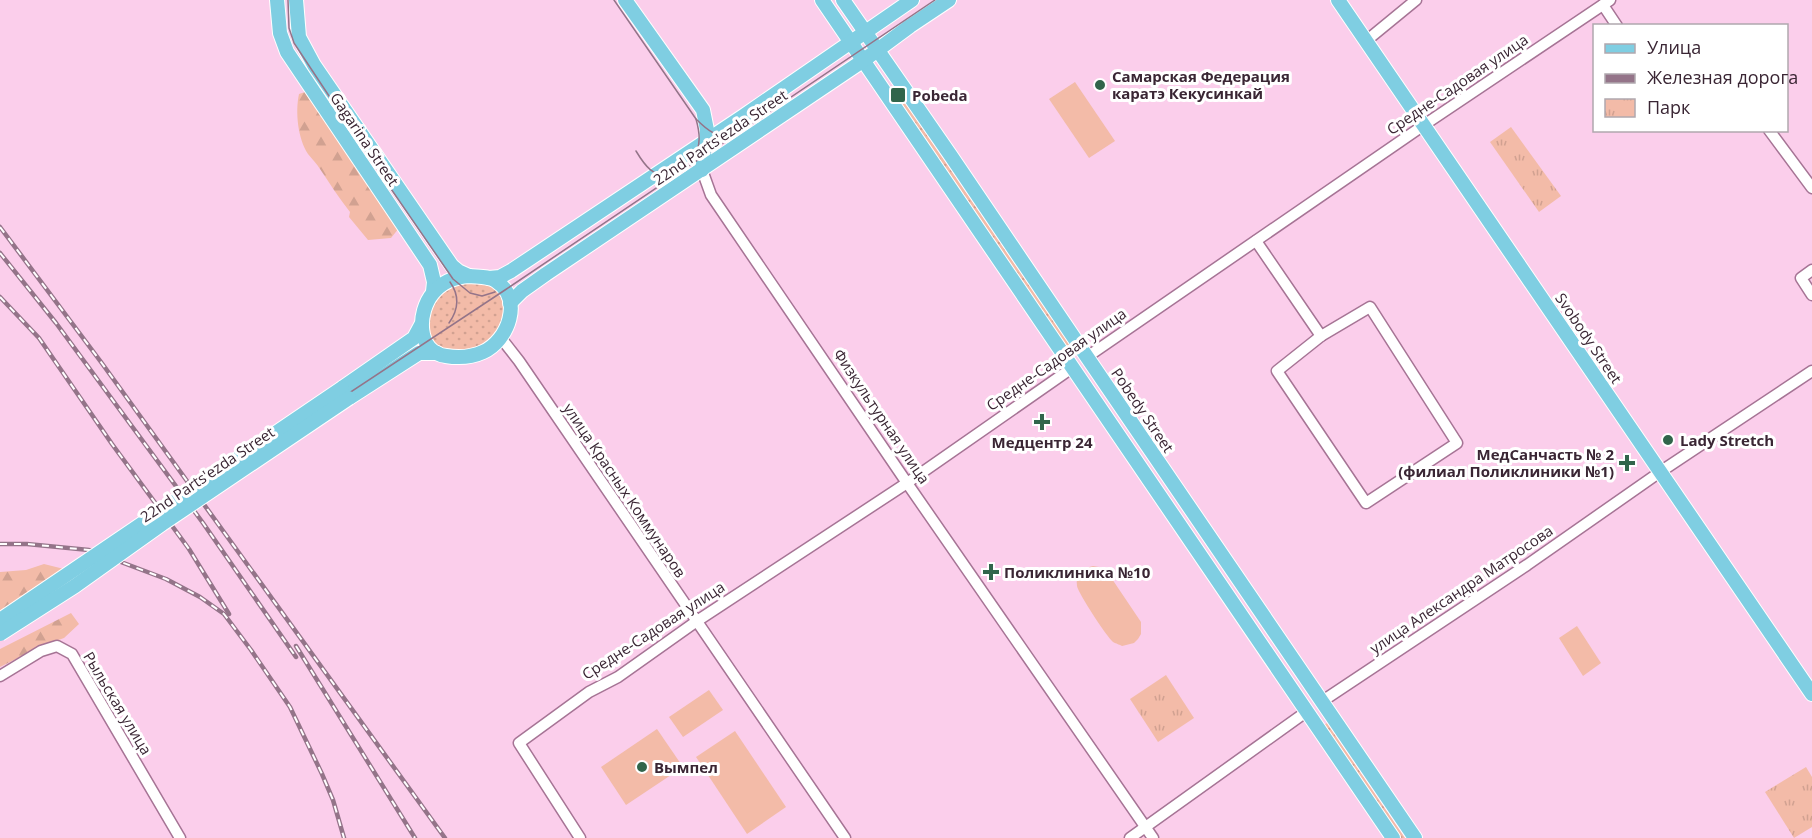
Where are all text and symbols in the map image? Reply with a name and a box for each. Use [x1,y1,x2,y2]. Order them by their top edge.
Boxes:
legend [1593,24,1788,132]
street label: Средне-Садовая улица [1382,29,1532,139]
text: Улица [1647,35,1701,59]
text: Железная дорога [1647,65,1798,89]
place label: Самарская Федерация каратэ Кекусинкай [1112,66,1290,103]
marker: Самарская Федерация каратэ Кекусинкай [1093,78,1107,92]
street label: 22nd Parts'ezda Street [649,85,791,189]
place label: Pobeda [912,85,968,105]
marker: Pobeda [889,86,907,104]
street label: Gagarina Street [326,88,404,190]
text: Парк [1647,95,1691,119]
street label: Svobody Street [1551,289,1627,387]
street label: Средне-Садовая улица [982,303,1130,415]
street label: Физкультурная улица [829,345,935,487]
street label: Pobedy Street [1107,364,1179,456]
street label: улица Красных Коммунаров [559,399,691,581]
marker: Медцентр 24 [1033,413,1051,431]
street label: 22nd Parts'ezda Street [136,422,278,526]
place label: Lady Stretch [1680,430,1774,450]
place label: Медцентр 24 [992,432,1093,452]
marker: Lady Stretch [1661,433,1675,447]
place label: МедСанчасть № 2 (филиал Поликлиники №1) [1398,444,1614,481]
marker: МедСанчасть № 2 (филиал Поликлиники №1) [1618,454,1636,472]
street label: улица Александра Матросова [1366,520,1556,658]
place label: Поликлиника №10 [1004,562,1151,582]
marker: Поликлиника №10 [982,563,1000,581]
street label: Средне-Садовая улица [578,576,728,684]
street label: Рыльская улица [79,648,157,758]
place label: Вымпел [654,757,718,777]
marker: Вымпел [635,760,649,774]

